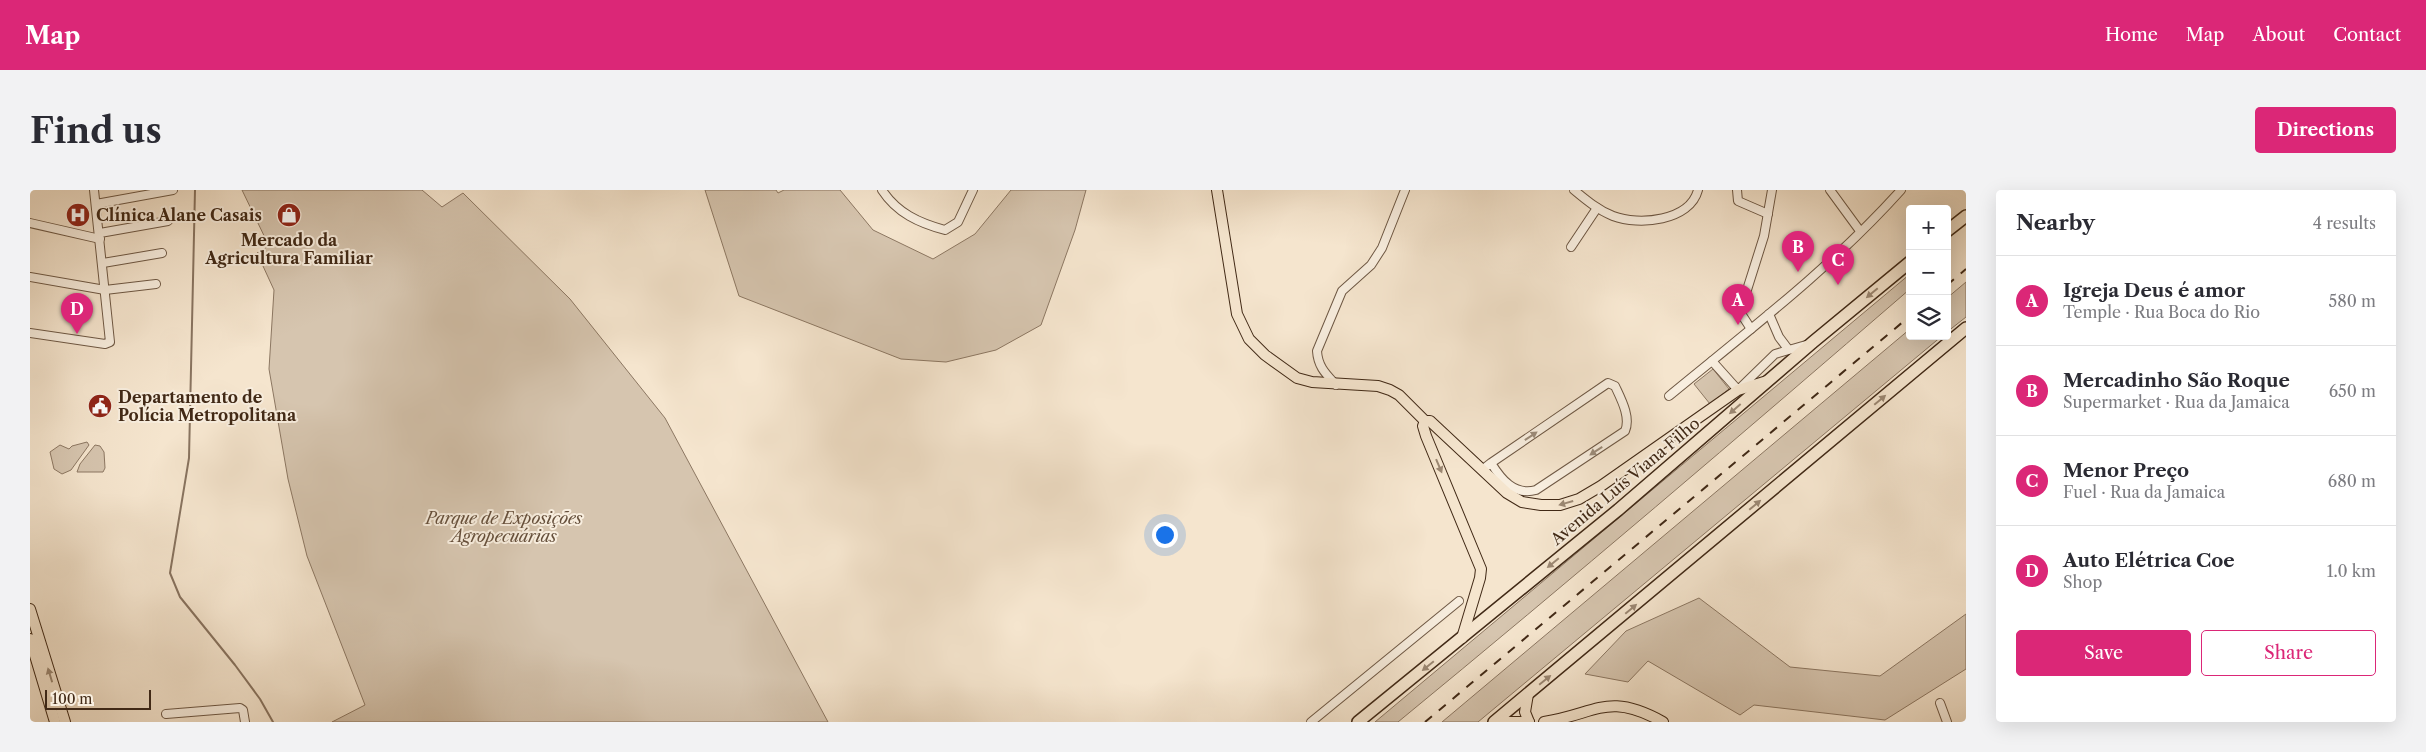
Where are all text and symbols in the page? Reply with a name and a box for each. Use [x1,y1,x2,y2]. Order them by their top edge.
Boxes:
text: Map [25,21,80,50]
text: Home [2105,24,2158,46]
text: Map [2186,24,2224,46]
text: About [2252,24,2305,46]
text: Contact [2333,24,2401,46]
button: Directions [2255,107,2396,153]
text: Find us [30,109,162,152]
hospital icon: Clínica Alane Casais [65,202,91,228]
shop icon: Mercado da Agricultura Familiar [276,202,302,228]
place label: Clínica Alane Casais [96,205,262,225]
map controls [1906,205,1951,340]
button: + [1906,205,1951,250]
text: Nearby [2016,210,2095,235]
text: 4 results [2313,213,2376,233]
place label: Mercado da Agricultura Familiar [204,230,373,268]
pin: B [1782,231,1814,272]
pin: C [1822,244,1854,285]
button: − [1906,250,1951,295]
text: Igreja Deus é amor [2063,279,2245,302]
pin: A [1722,284,1754,325]
one-way arrow [1866,288,1879,299]
text: A [2026,291,2038,311]
text: 580 m [2329,291,2376,311]
pin: D [61,293,93,334]
button: layers [1906,295,1951,340]
text: Temple · Rua Boca do Rio [2063,302,2260,322]
text: Mercadinho São Roque [2063,369,2290,392]
text: B [2026,381,2038,401]
text: 650 m [2329,381,2376,401]
place label: Departamento de Polícia Metropolitana [118,387,297,425]
text: Supermarket · Rua da Jamaica [2063,392,2290,412]
public building icon: Departamento de Polícia Metropolitana [87,393,113,419]
one-way arrow [1873,395,1886,406]
one-way arrow [1728,404,1741,415]
street label: Avenida Luís Viana Filho [1546,413,1704,550]
one-way arrow [1524,431,1538,441]
one-way arrow [1589,446,1603,455]
one-way arrow [1435,459,1443,474]
text: Menor Preço [2063,459,2189,482]
text: C [2026,471,2038,491]
text: 680 m [2328,471,2376,491]
text: Fuel · Rua da Jamaica [2063,482,2225,502]
one-way arrow [1559,499,1574,507]
one-way arrow [1748,499,1761,510]
park label: Parque de Exposições Agropecuárias [424,508,582,546]
your location [1152,522,1178,548]
text: Auto Elétrica Coe [2063,549,2235,572]
one-way arrow [1547,557,1560,568]
text: D [2025,561,2039,581]
text: 1.0 km [2327,561,2376,581]
text: Shop [2063,572,2102,592]
one-way arrow [1624,604,1637,615]
button: Save [2016,630,2191,676]
button: Share [2201,630,2376,676]
one-way arrow [1421,660,1434,671]
one-way arrow [46,668,54,683]
one-way arrow [1538,675,1551,686]
scale bar [45,687,151,710]
text: 100 m [52,690,92,708]

